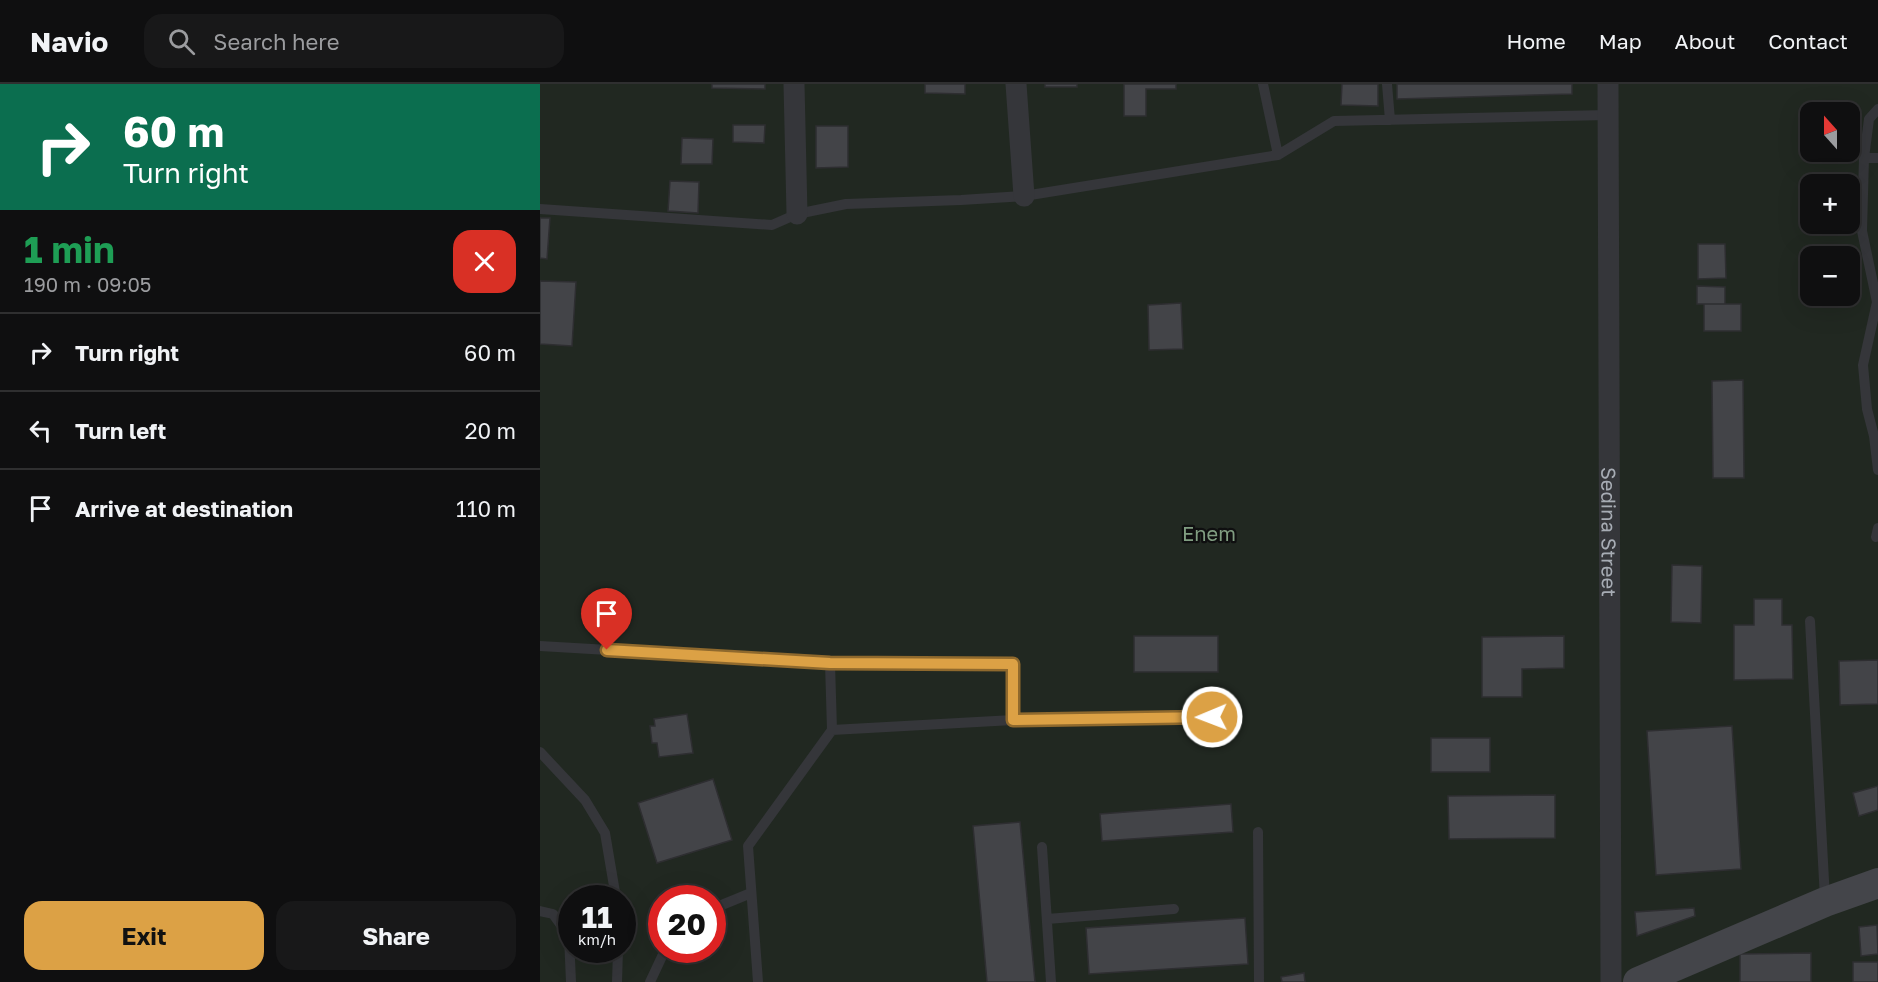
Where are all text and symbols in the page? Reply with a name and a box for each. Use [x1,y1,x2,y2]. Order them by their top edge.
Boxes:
search box [144,14,564,68]
text: Navio [30,25,108,58]
icon: search [165,25,198,58]
text: Search here [213,28,339,55]
text: Home [1506,28,1566,54]
text: Map [1599,28,1642,54]
text: About [1675,28,1735,54]
text: Contact [1768,28,1848,54]
north arrow [1800,102,1860,162]
map controls [1800,102,1860,306]
text: 60 m [123,106,224,156]
icon: right [24,108,102,186]
text: Turn right [123,157,249,189]
button: + [1800,174,1860,234]
text: 1 min [24,228,115,271]
button: close [453,230,516,293]
button: − [1800,246,1860,306]
text: 190 m · 09:05 [24,272,151,296]
icon: right [24,336,57,369]
text: Turn right [75,339,179,366]
text: 60 m [464,339,516,366]
icon: left [24,414,57,447]
text: Turn left [75,417,166,444]
text: 20 m [465,417,516,444]
street label: Sedina Street [1597,467,1622,597]
icon: arrive [24,492,57,525]
text: Arrive at destination [75,495,293,522]
text: 110 m [456,495,516,522]
park label: Enem [1182,521,1236,545]
pin [581,588,632,650]
icon: arrive [590,597,623,630]
position arrow [1180,685,1244,749]
speed limit sign: 20 [648,885,726,963]
text: 11 [582,899,612,935]
button: Exit [24,901,264,970]
button: Share [276,901,516,970]
text: km/h [578,930,616,948]

